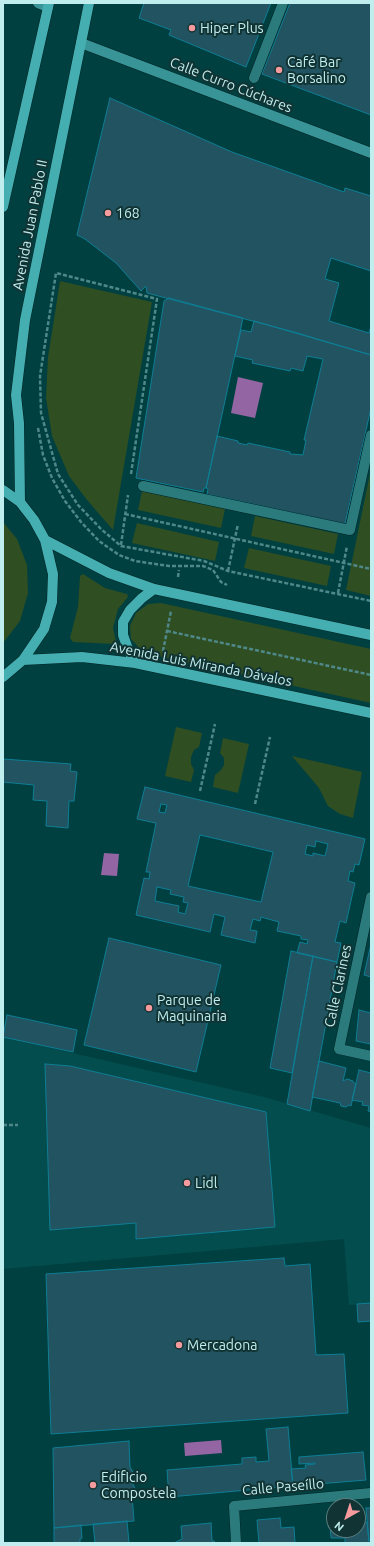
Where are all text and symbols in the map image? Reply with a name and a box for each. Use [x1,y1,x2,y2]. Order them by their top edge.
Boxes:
place label: Hiper Plus [200,20,264,36]
marker: Hiper Plus [187,23,197,33]
street label: Calle Curro Cúchares [167,54,295,116]
place label: Café Bar Borsalino [287,54,346,86]
marker: Café Bar Borsalino [274,65,284,75]
street label: Avenida Juan Pablo II [9,158,51,292]
place label: 168 [116,205,140,221]
marker: 168 [103,208,113,218]
street label: Avenida Luis Miranda Dávalos [109,638,293,690]
street label: Calle Clarines [321,943,355,1029]
place label: Parque de Maquinaria [157,992,227,1024]
marker: Parque de Maquinaria [144,1003,154,1013]
place label: Lidl [195,1175,217,1191]
marker: Lidl [182,1178,192,1188]
place label: Mercadona [187,1337,257,1353]
marker: Mercadona [174,1340,184,1350]
place label: Edificio Compostela [101,1469,176,1502]
street label: Calle Paseíllo [241,1475,325,1499]
marker: Edificio Compostela [88,1480,98,1490]
north arrow [326,1498,366,1538]
text: N [332,1519,346,1534]

